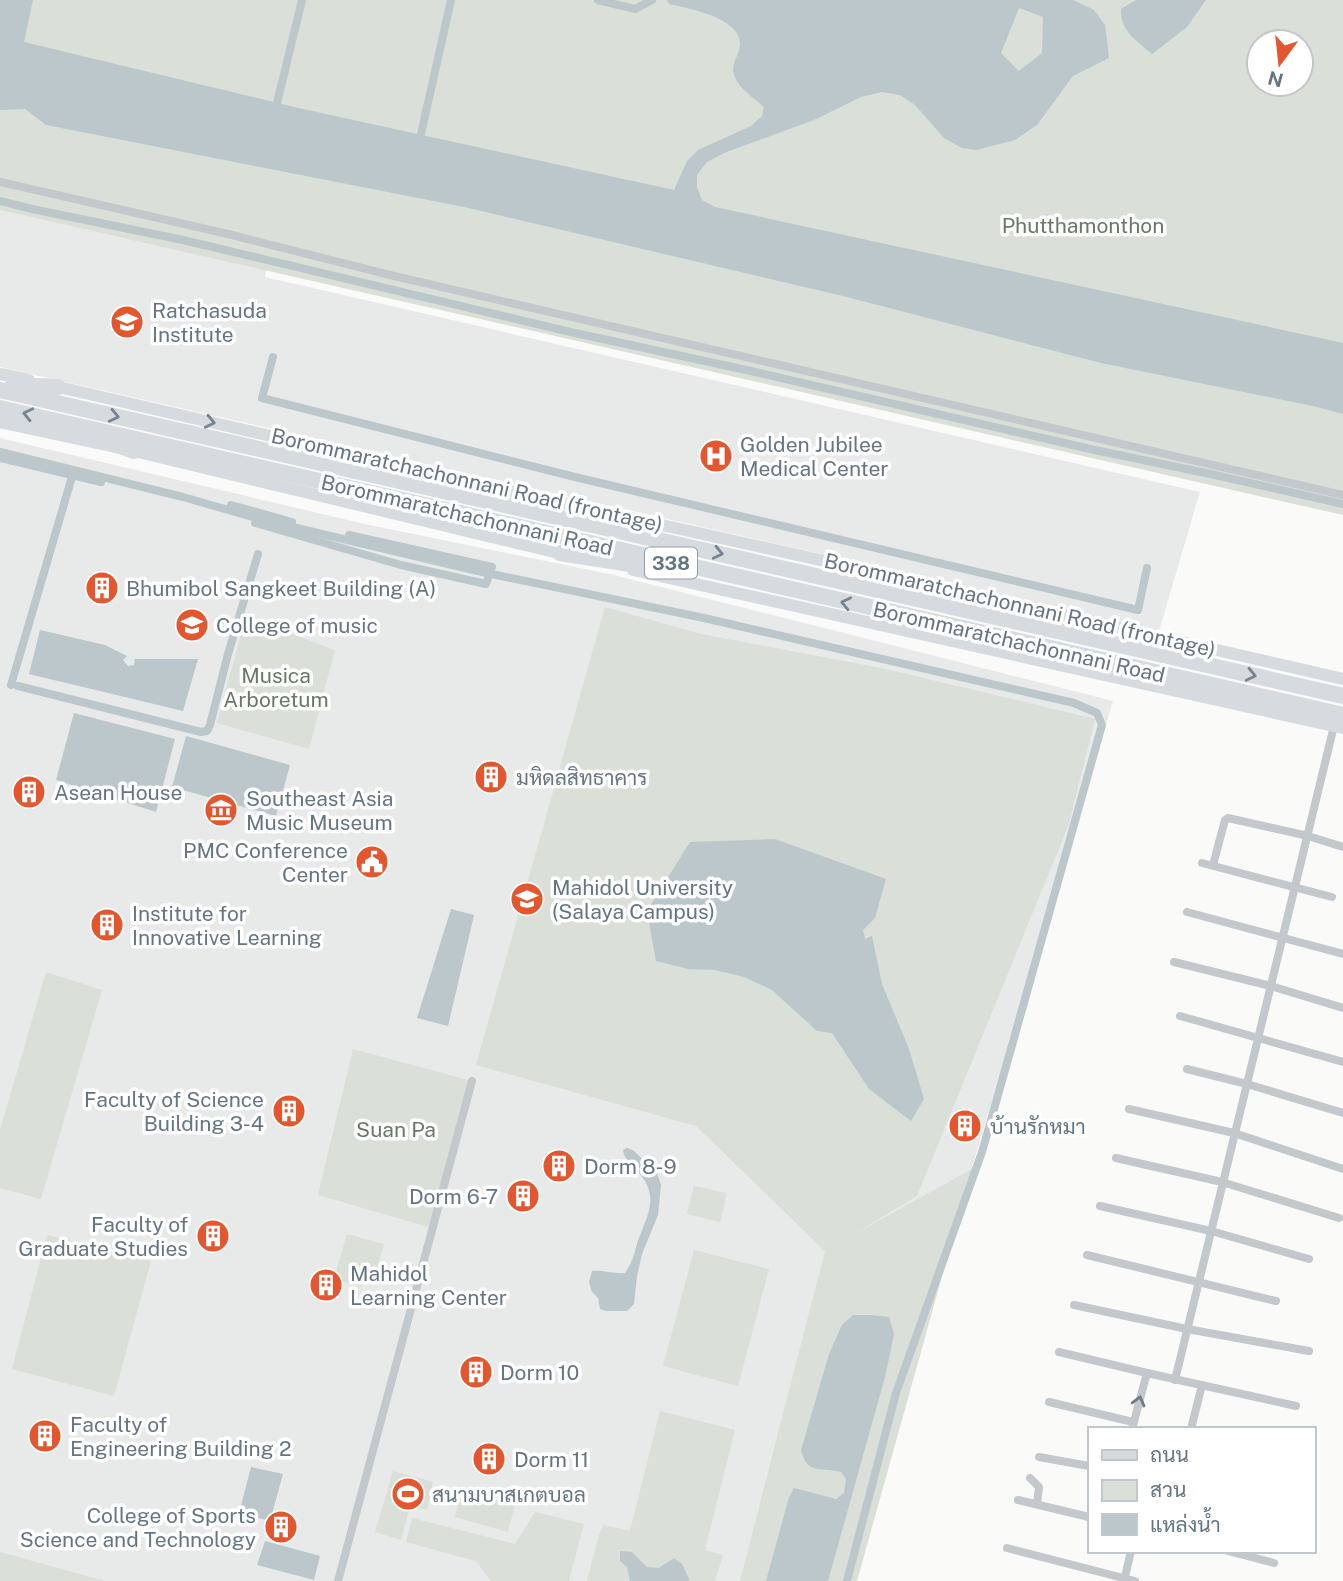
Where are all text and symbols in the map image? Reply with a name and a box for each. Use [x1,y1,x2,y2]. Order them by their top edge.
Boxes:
north arrow [1245,28,1315,98]
text: N [1266,67,1286,92]
park label: Phutthamonthon [1002,213,1164,238]
place label: Ratchasuda Institute [152,298,267,347]
school or university icon: Ratchasuda Institute [108,303,146,341]
one-way arrow [22,408,34,423]
one-way arrow [108,408,120,422]
one-way arrow [204,414,216,428]
street label: Borommaratchachonnani Road (frontage) [269,423,665,537]
place label: Golden Jubilee Medical Center [740,432,889,481]
hospital icon: Golden Jubilee Medical Center [697,437,735,475]
street label: Borommaratchachonnani Road [319,469,615,561]
one-way arrow [712,545,724,560]
road number: 338 [645,548,697,578]
street label: Borommaratchachonnani Road (frontage) [822,548,1218,662]
building icon: Bhumibol Sangkeet Building (A) [83,569,121,607]
place label: Bhumibol Sangkeet Building (A) [126,576,436,601]
one-way arrow [840,596,852,611]
street label: Borommaratchachonnani Road [871,596,1167,688]
school or university icon: College of music [173,606,211,644]
place label: College of music [216,613,378,638]
park label: Musica Arboretum [223,663,329,712]
one-way arrow [1245,666,1257,681]
building icon: มหิดลสิทธาคาร [472,758,510,796]
place label: มหิดลสิทธาคาร [516,765,647,790]
building icon: Asean House [10,773,48,811]
place label: Asean House [54,780,182,805]
place label: Southeast Asia Music Museum [246,786,393,835]
museum icon: Southeast Asia Music Museum [202,791,240,829]
place label: PMC Conference Center [183,838,348,887]
public building icon: PMC Conference Center [353,843,391,881]
place label: Mahidol University (Salaya Campus) [552,875,733,924]
school or university icon: Mahidol University (Salaya Campus) [508,880,546,918]
place label: Institute for Innovative Learning [132,901,322,950]
building icon: Institute for Innovative Learning [88,906,126,944]
place label: Faculty of Science Building 3-4 [84,1087,264,1136]
building icon: Faculty of Science Building 3-4 [270,1092,308,1130]
building icon: บ้านรักหมา [946,1107,984,1145]
place label: บ้านรักหมา [990,1114,1086,1139]
park label: Suan Pa [356,1117,436,1142]
building icon: Dorm 8-9 [540,1147,578,1185]
place label: Dorm 8-9 [584,1154,677,1179]
building icon: Dorm 6-7 [504,1177,542,1215]
place label: Dorm 6-7 [409,1184,498,1209]
place label: Faculty of Graduate Studies [18,1212,188,1261]
building icon: Faculty of Graduate Studies [194,1217,232,1255]
place label: Mahidol Learning Center [350,1261,507,1310]
building icon: Mahidol Learning Center [307,1266,345,1304]
building icon: Dorm 10 [457,1353,495,1391]
place label: Dorm 10 [500,1360,579,1385]
one-way arrow [1131,1395,1145,1407]
place label: Faculty of Engineering Building 2 [70,1412,291,1461]
building icon: Faculty of Engineering Building 2 [26,1417,64,1455]
legend [1088,1427,1315,1553]
building icon: Dorm 11 [470,1440,508,1478]
text: ถนน [1150,1442,1189,1467]
place label: Dorm 11 [514,1447,589,1472]
sports icon: สนามบาสเกตบอล [389,1475,427,1513]
text: สวน [1150,1477,1186,1502]
place label: สนามบาสเกตบอล [432,1482,586,1507]
place label: College of Sports Science and Technology [20,1503,256,1552]
text: แหล่งน้ำ [1150,1507,1221,1537]
building icon: College of Sports Science and Technology [262,1508,300,1546]

